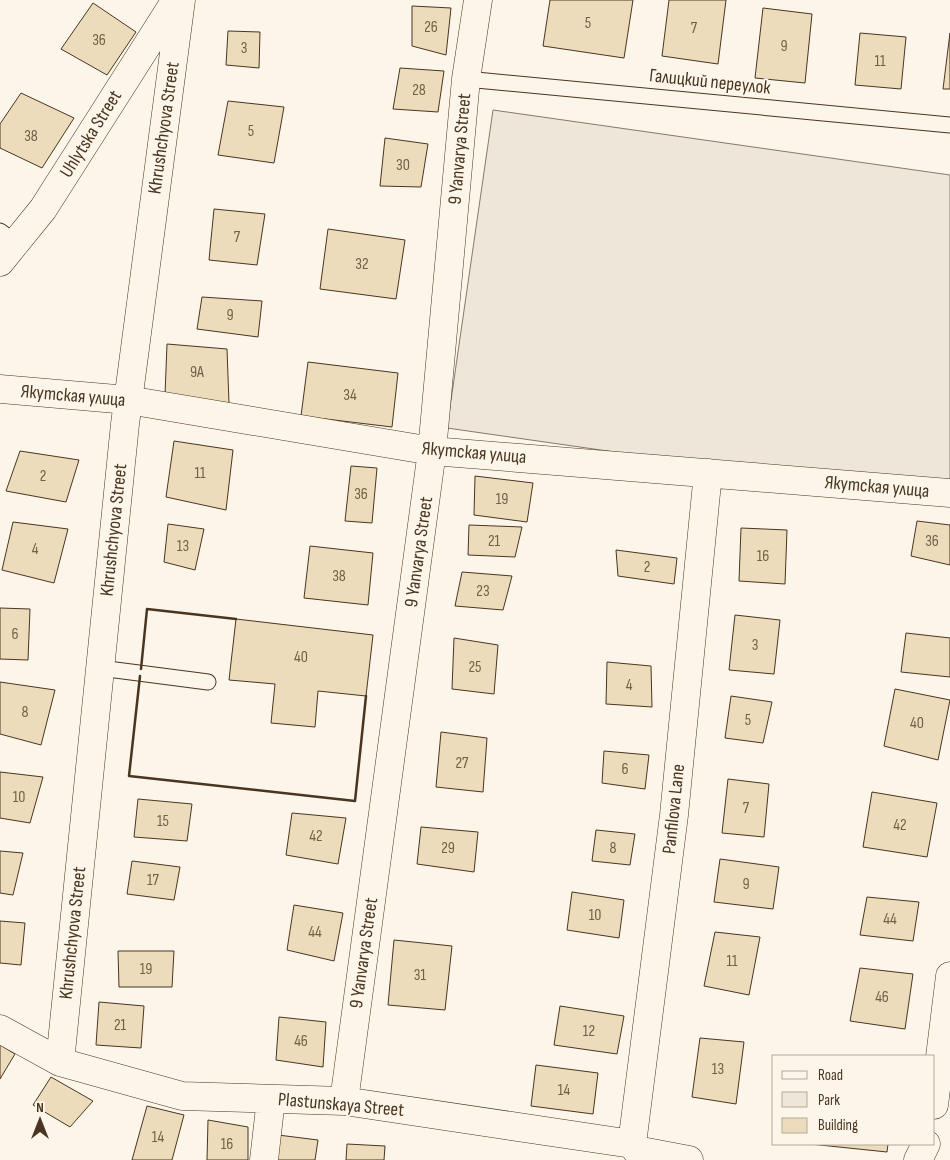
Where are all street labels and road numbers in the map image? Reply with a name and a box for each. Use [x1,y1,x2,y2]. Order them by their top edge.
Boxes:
street label: Khrushchyova Street [143,60,185,196]
street label: Галицкий переулок [648,64,773,100]
street label: Uhlytska Street [55,86,127,182]
street label: 9 Yanvarya Street [444,92,476,205]
street label: Якутская улица [20,380,126,412]
street label: Якутская улица [421,437,527,469]
street label: Khrushchyova Street [96,462,132,597]
street label: Якутская улица [824,471,930,503]
street label: 9 Yanvarya Street [400,495,438,609]
street label: Panfilova Lane [658,763,690,855]
street label: Khrushchyova Street [55,865,91,1000]
street label: 9 Yanvarya Street [345,896,383,1010]
street label: Plastunskaya Street [277,1088,405,1122]

